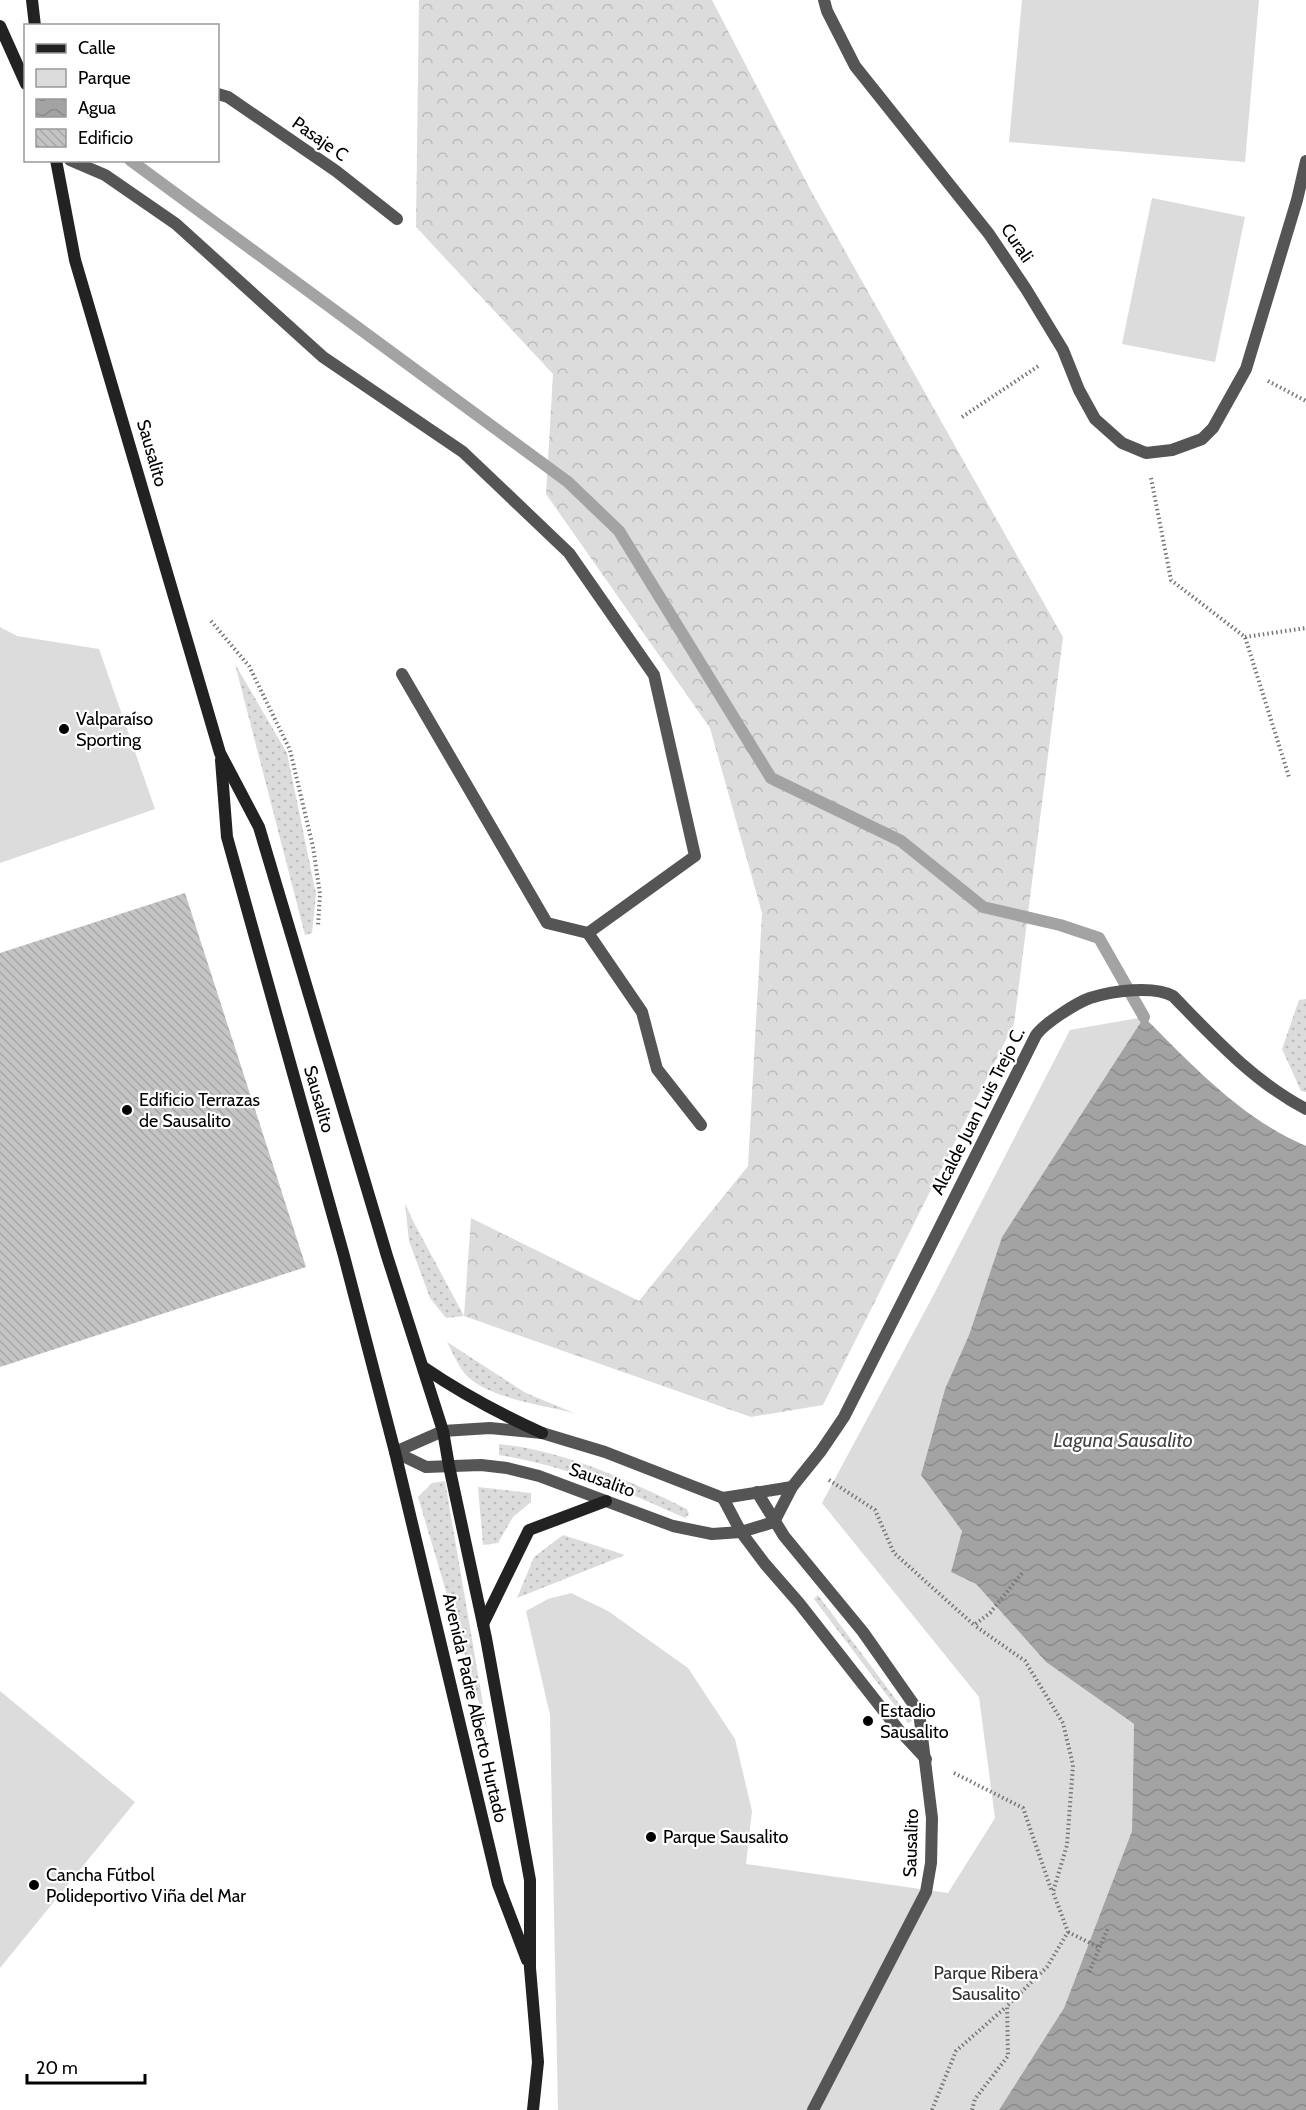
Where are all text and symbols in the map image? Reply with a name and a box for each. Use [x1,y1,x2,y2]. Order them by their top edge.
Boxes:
legend [24,24,219,162]
text: Calle [78,37,115,59]
text: Parque [78,67,131,89]
text: Agua [78,97,116,119]
street label: Pasaje C [288,112,352,166]
text: Edificio [78,127,133,149]
street label: Curali [996,219,1038,267]
street label: Sausalito [132,417,172,489]
place label: Valparaíso Sporting [76,708,153,751]
marker: Valparaíso Sporting [57,722,71,736]
street label: Alcalde Juan Luis Trejo C. [926,1024,1030,1198]
street label: Sausalito [299,1063,339,1135]
place label: Edificio Terrazas de Sausalito [139,1089,260,1132]
marker: Edificio Terrazas de Sausalito [120,1103,134,1117]
water label: Laguna Sausalito [1053,1428,1193,1452]
street label: Sausalito [566,1458,638,1502]
street label: Avenida Padre Alberto Hurtado [438,1591,512,1825]
place label: Estadio Sausalito [880,1700,949,1743]
marker: Estadio Sausalito [861,1714,875,1728]
street label: Sausalito [899,1808,923,1878]
place label: Parque Sausalito [663,1826,789,1848]
marker: Parque Sausalito [644,1830,658,1844]
place label: Cancha Fútbol Polideportivo Viña del Mar [46,1864,246,1907]
marker: Cancha Fútbol Polideportivo Viña del Mar [27,1878,41,1892]
park label: Parque Ribera Sausalito [934,1962,1039,2005]
scale bar [27,2047,146,2085]
text: 20 m [36,2057,78,2079]

